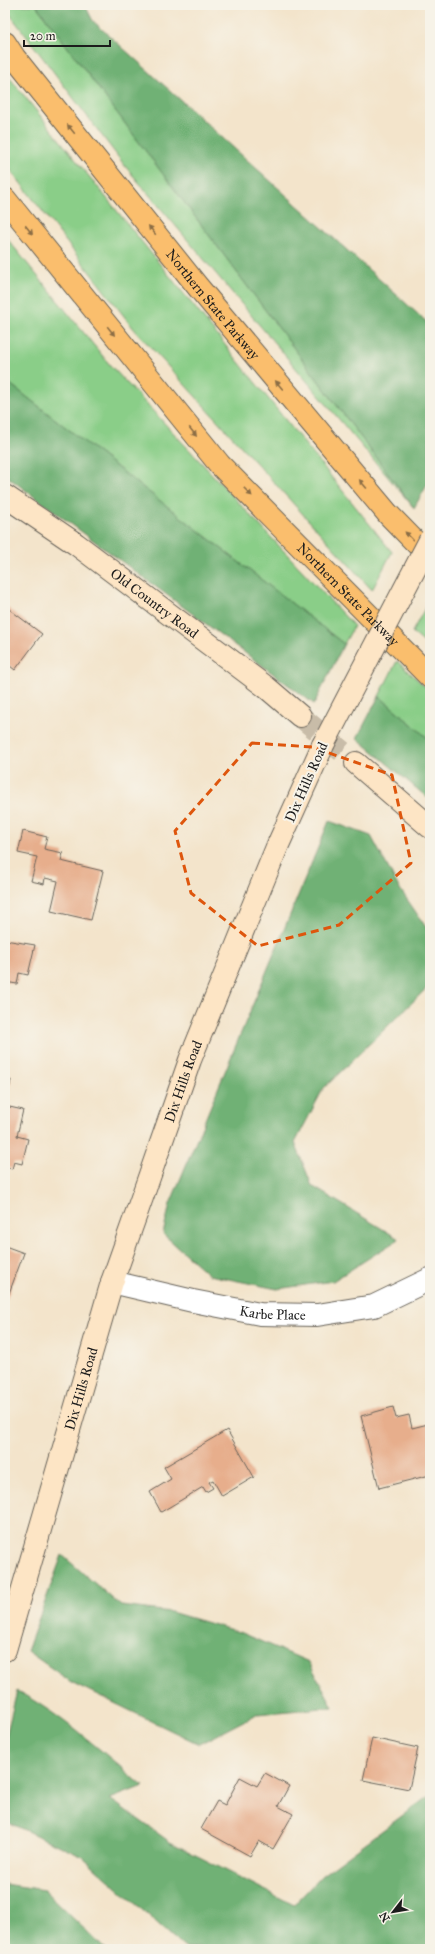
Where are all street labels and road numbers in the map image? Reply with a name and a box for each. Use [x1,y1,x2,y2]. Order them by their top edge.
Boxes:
street label: Northern State Parkway [162,246,263,364]
street label: Northern State Parkway [293,540,403,650]
street label: Old Country Road [107,565,202,642]
street label: Dix Hills Road [281,740,332,825]
street label: Dix Hills Road [161,1038,206,1125]
street label: Karbe Place [238,1302,306,1324]
street label: Dix Hills Road [61,1345,102,1432]

